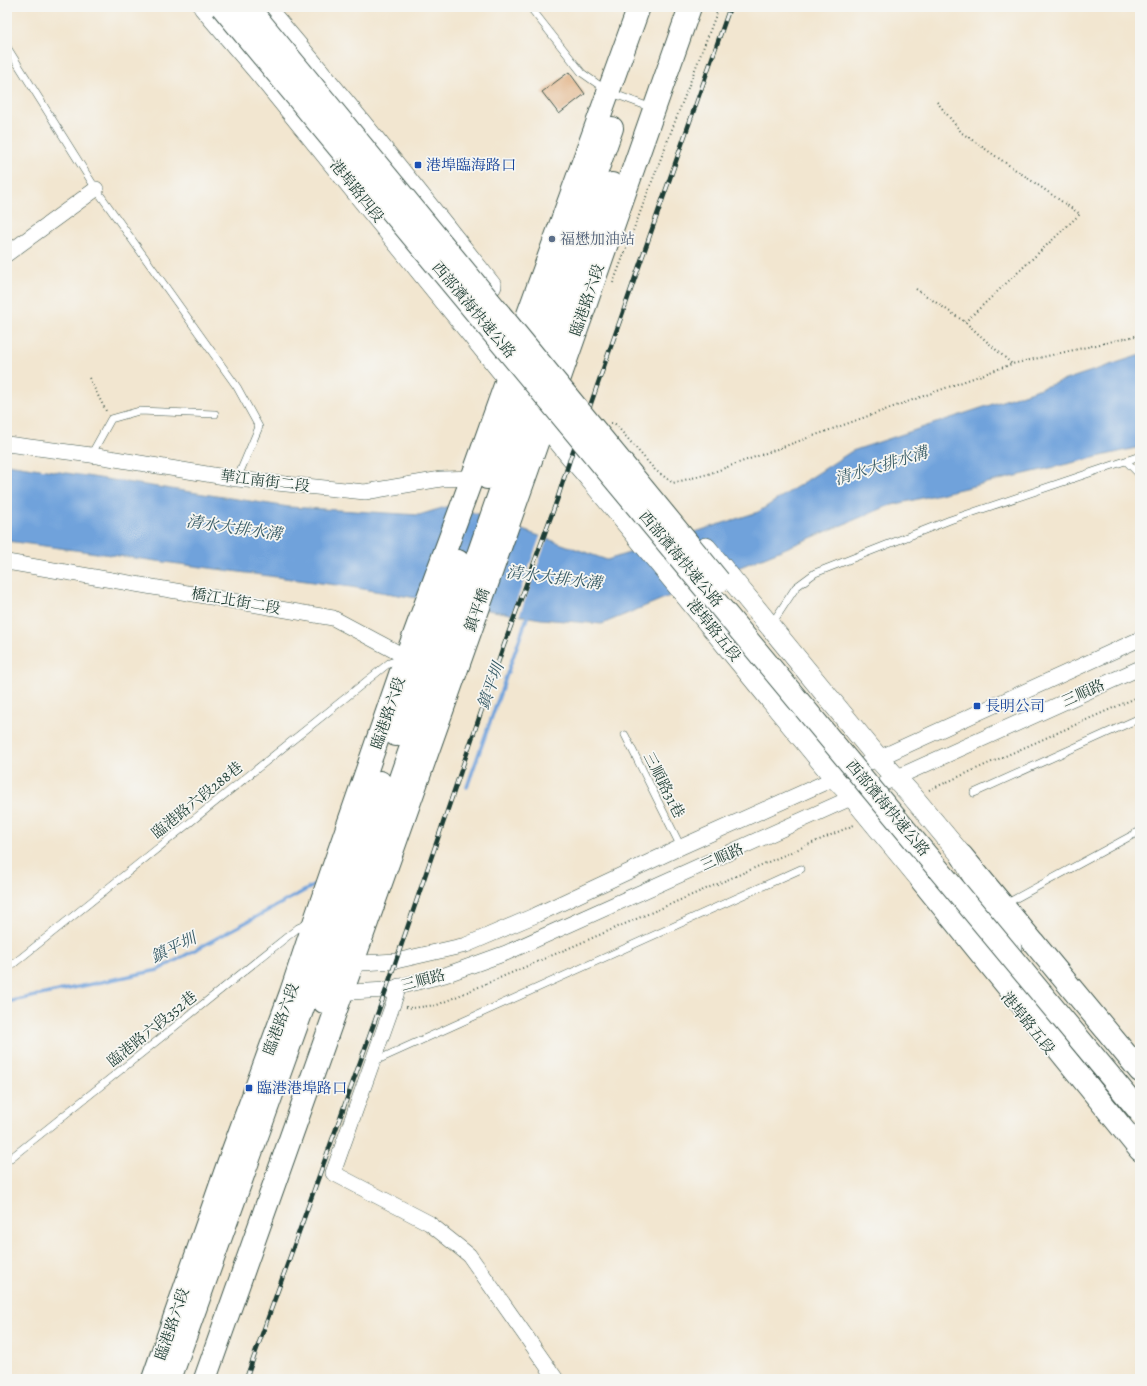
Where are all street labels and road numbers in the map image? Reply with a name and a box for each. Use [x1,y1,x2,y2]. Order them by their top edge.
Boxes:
street label: 港埠路四段 [326,156,388,226]
street label: 西部濱海快速公路 [428,258,520,362]
street label: 臨港路六段 [565,261,609,339]
street label: 華江南街二段 [219,466,311,496]
street label: 西部濱海快速公路 [635,507,727,611]
street label: 橋江北街二段 [190,583,282,619]
street label: 鎮平橋 [460,585,494,635]
street label: 港埠路五段 [683,595,745,665]
street label: 臨港路六段 [366,674,410,752]
street label: 三順路 [1058,675,1108,711]
street label: 三順路31巷 [639,749,689,821]
street label: 西部濱海快速公路 [842,756,934,860]
street label: 臨港路六段288巷 [147,757,247,843]
street label: 三順路 [697,839,747,875]
street label: 三順路 [399,965,447,995]
street label: 臨港路六段 [259,980,303,1058]
street label: 臨港路六段352巷 [103,987,201,1071]
street label: 港埠路五段 [997,988,1059,1058]
street label: 臨港路六段 [150,1285,194,1363]

